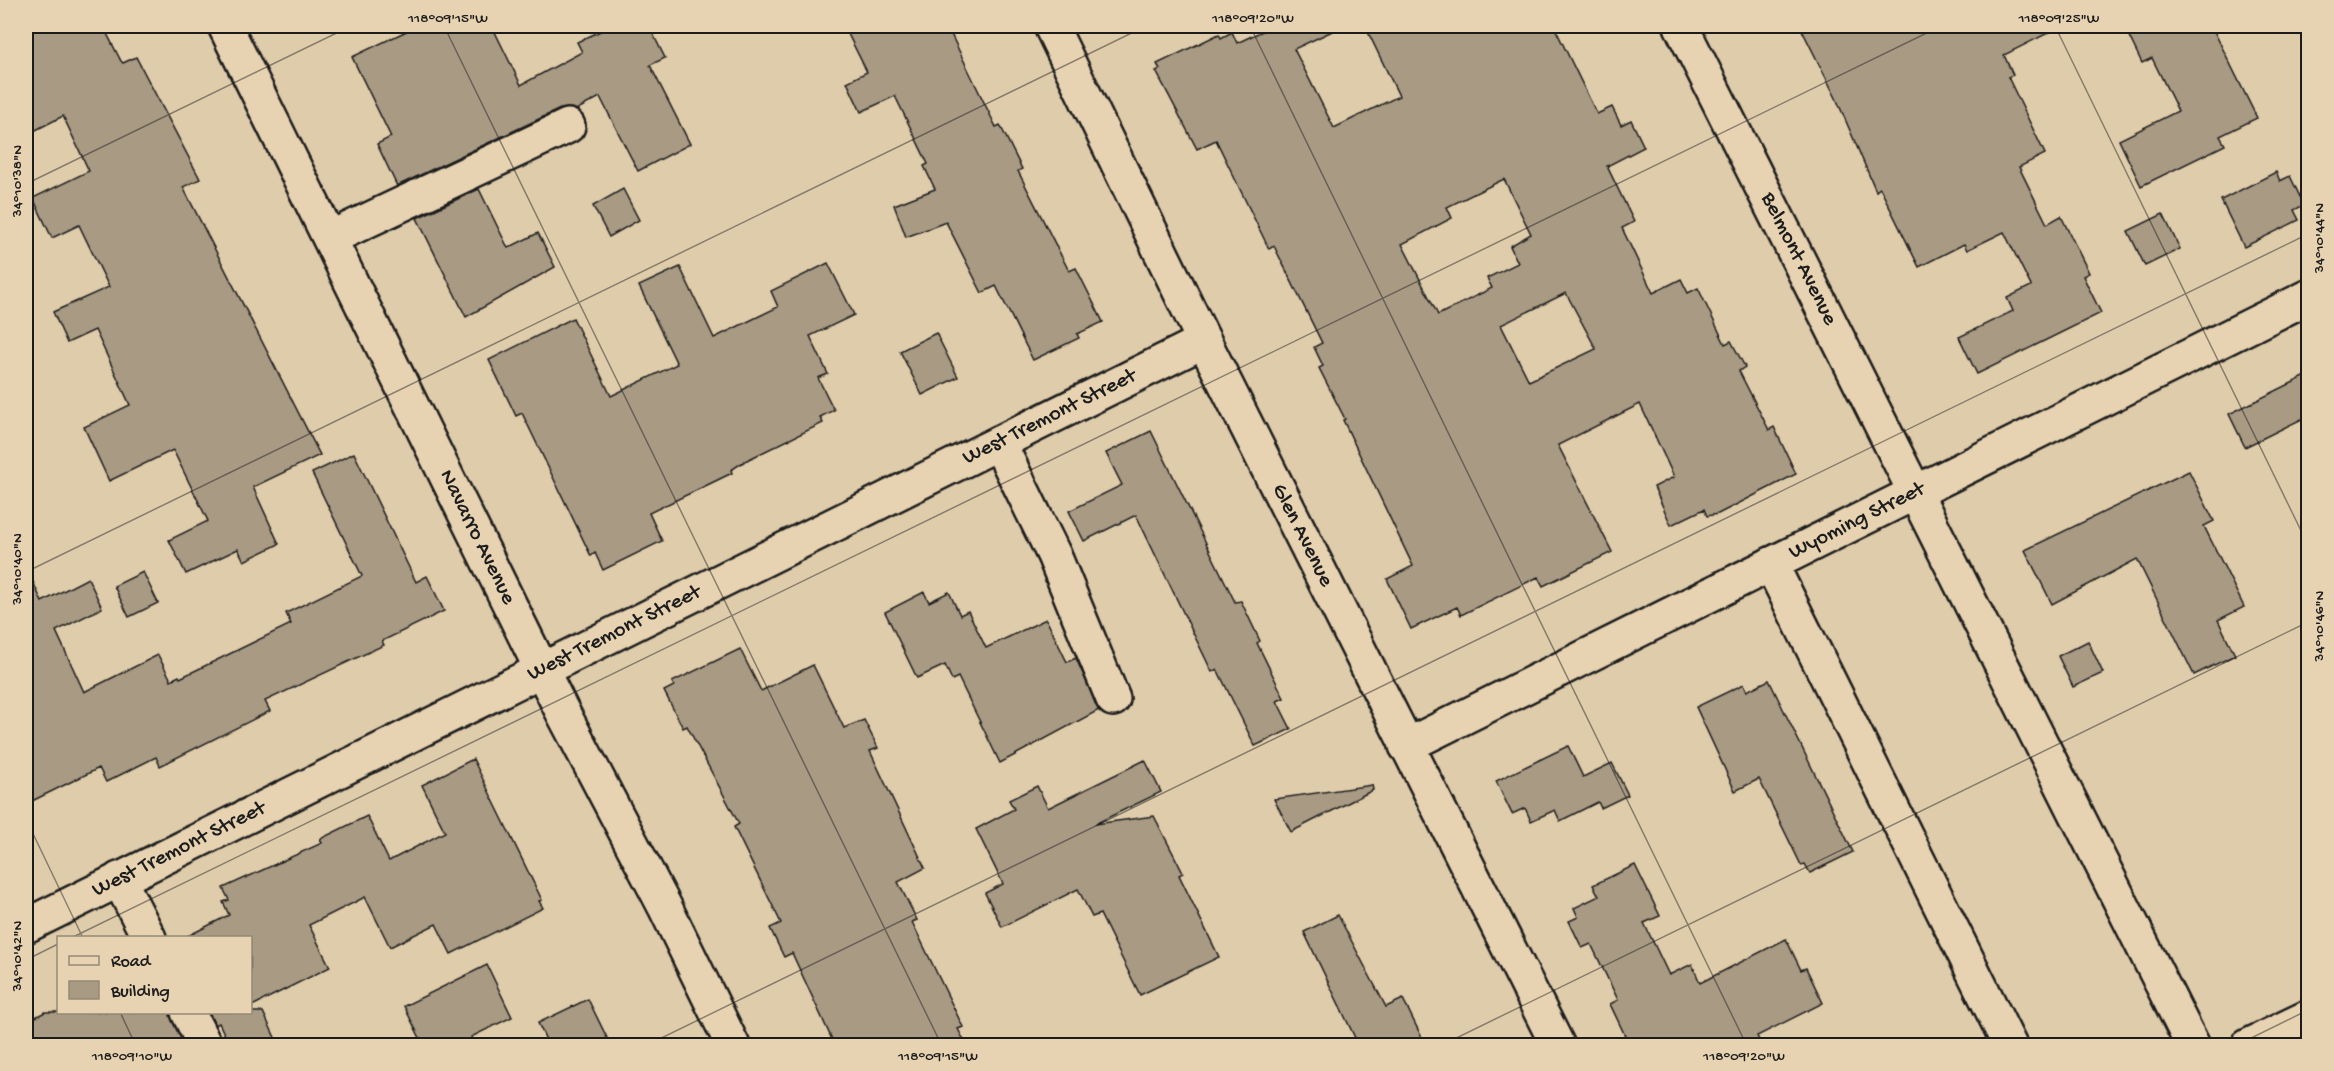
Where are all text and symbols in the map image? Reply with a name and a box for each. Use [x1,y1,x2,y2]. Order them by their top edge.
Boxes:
text: 118°09'15"W [407,10,488,28]
text: 118°09'20"W [1211,10,1294,28]
text: 118°09'25"W [2017,10,2100,28]
text: 34°10'38"N [9,145,27,218]
street label: Belmont Avenue [1753,188,1843,331]
text: 34°10'44"N [2311,203,2329,274]
street label: West Tremont Street [959,363,1143,472]
street label: Navarro Avenue [433,466,521,610]
street label: Wyoming Street [1785,476,1931,566]
street label: Glen Avenue [1265,480,1339,592]
text: 34°10'40"N [9,533,27,606]
street label: West Tremont Street [523,579,707,688]
text: 34°10'46"N [2311,590,2329,662]
street label: West Tremont Street [88,795,272,904]
text: 34°10'42"N [9,921,27,992]
legend [57,936,252,1014]
text: Road [111,952,152,973]
text: Building [110,982,170,1003]
text: 118°09'10"W [91,1048,172,1066]
text: 118°09'15"W [897,1048,978,1066]
text: 118°09'20"W [1702,1048,1785,1066]

